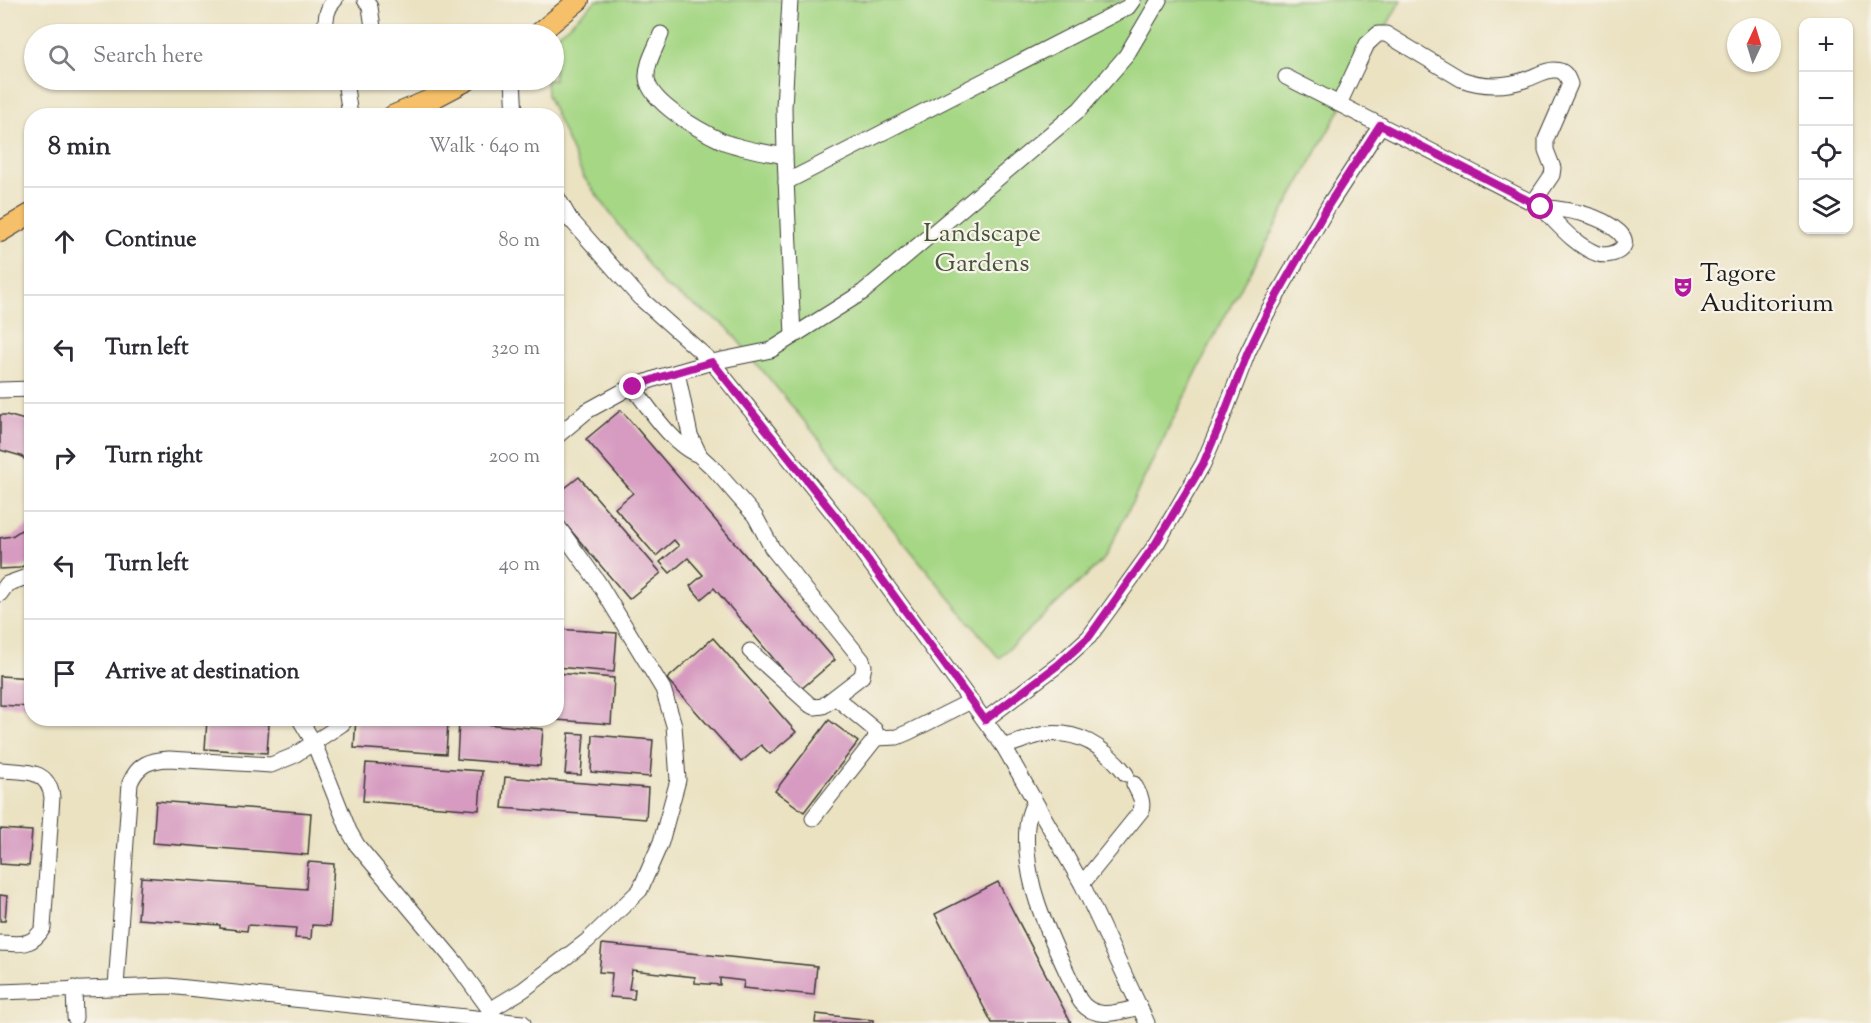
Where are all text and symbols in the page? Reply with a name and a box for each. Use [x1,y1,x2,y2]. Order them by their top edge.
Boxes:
north arrow [1727,18,1781,72]
map controls [1799,18,1853,234]
button: + [1799,18,1853,72]
search box [24,24,564,90]
icon: search [45,41,78,74]
text: Search here [93,41,203,73]
button: − [1799,72,1853,126]
button: locate [1799,126,1853,180]
text: 8 min [48,129,111,166]
text: Walk · 640 m [429,133,540,162]
button: layers [1799,180,1853,234]
route start [1527,193,1553,219]
park label: Landscape Gardens [923,216,1041,283]
icon: ahead [48,225,81,258]
text: Continue [105,225,196,257]
text: 80 m [499,227,540,256]
place label: Tagore Auditorium [1700,256,1834,323]
theatre icon: Tagore Auditorium [1671,275,1695,299]
icon: left [48,333,81,366]
text: Turn left [105,333,188,365]
text: 320 m [491,335,540,364]
route end [619,373,645,399]
icon: right [48,441,81,474]
text: Turn right [105,441,202,473]
text: 200 m [489,443,540,472]
icon: left [48,549,81,582]
text: Turn left [105,549,188,581]
text: 40 m [499,551,540,580]
icon: arrive [48,657,81,690]
text: Arrive at destination [105,657,300,689]

